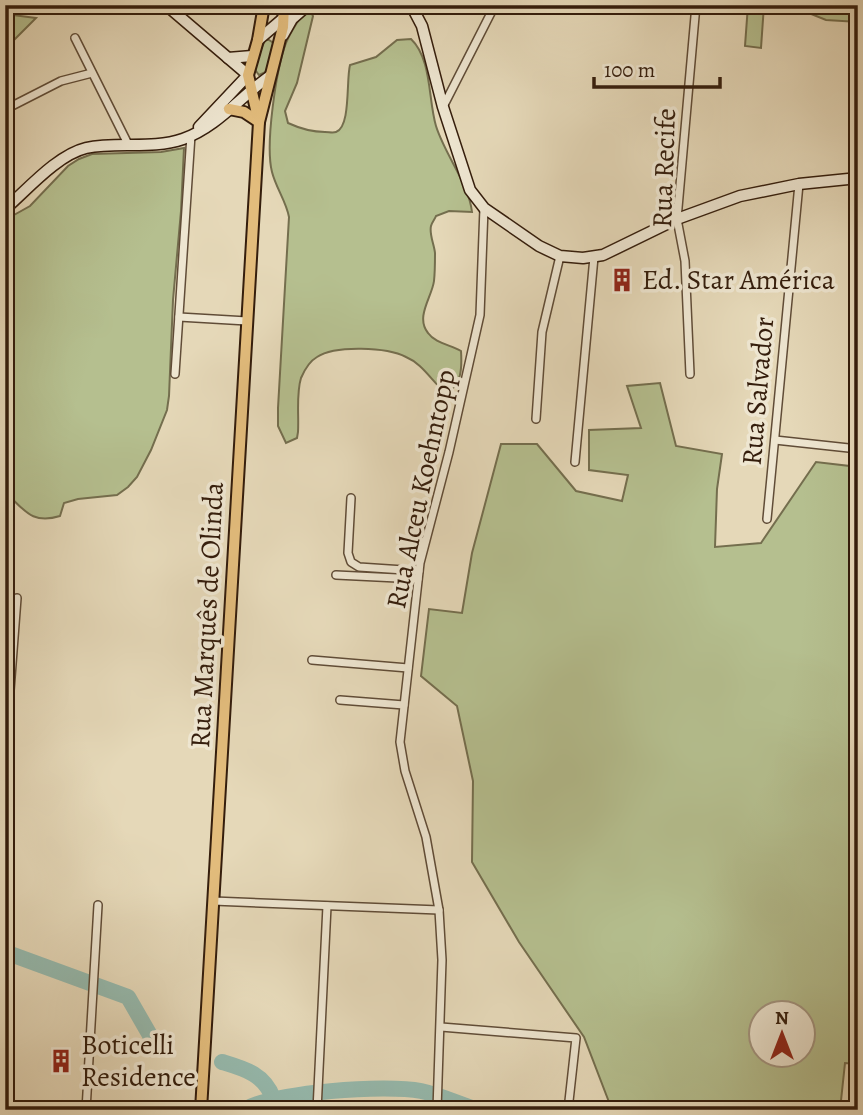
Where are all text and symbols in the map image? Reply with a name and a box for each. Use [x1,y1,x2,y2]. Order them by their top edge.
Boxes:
scale bar [594,46,720,90]
text: 100 m [604,56,655,84]
street label: Rua Recife [643,107,685,229]
place label: Ed. Star América [642,261,835,299]
building icon: Ed. Star América [608,266,636,294]
street label: Rua Salvador [733,315,783,467]
street label: Rua Alceu Koehntopp [377,366,465,612]
street label: Rua Marquês de Olinda [181,481,233,749]
north arrow [748,1000,818,1070]
text: N [775,1005,789,1031]
place label: Boticelli Residence [81,1026,196,1096]
building icon: Boticelli Residence [47,1047,75,1075]

